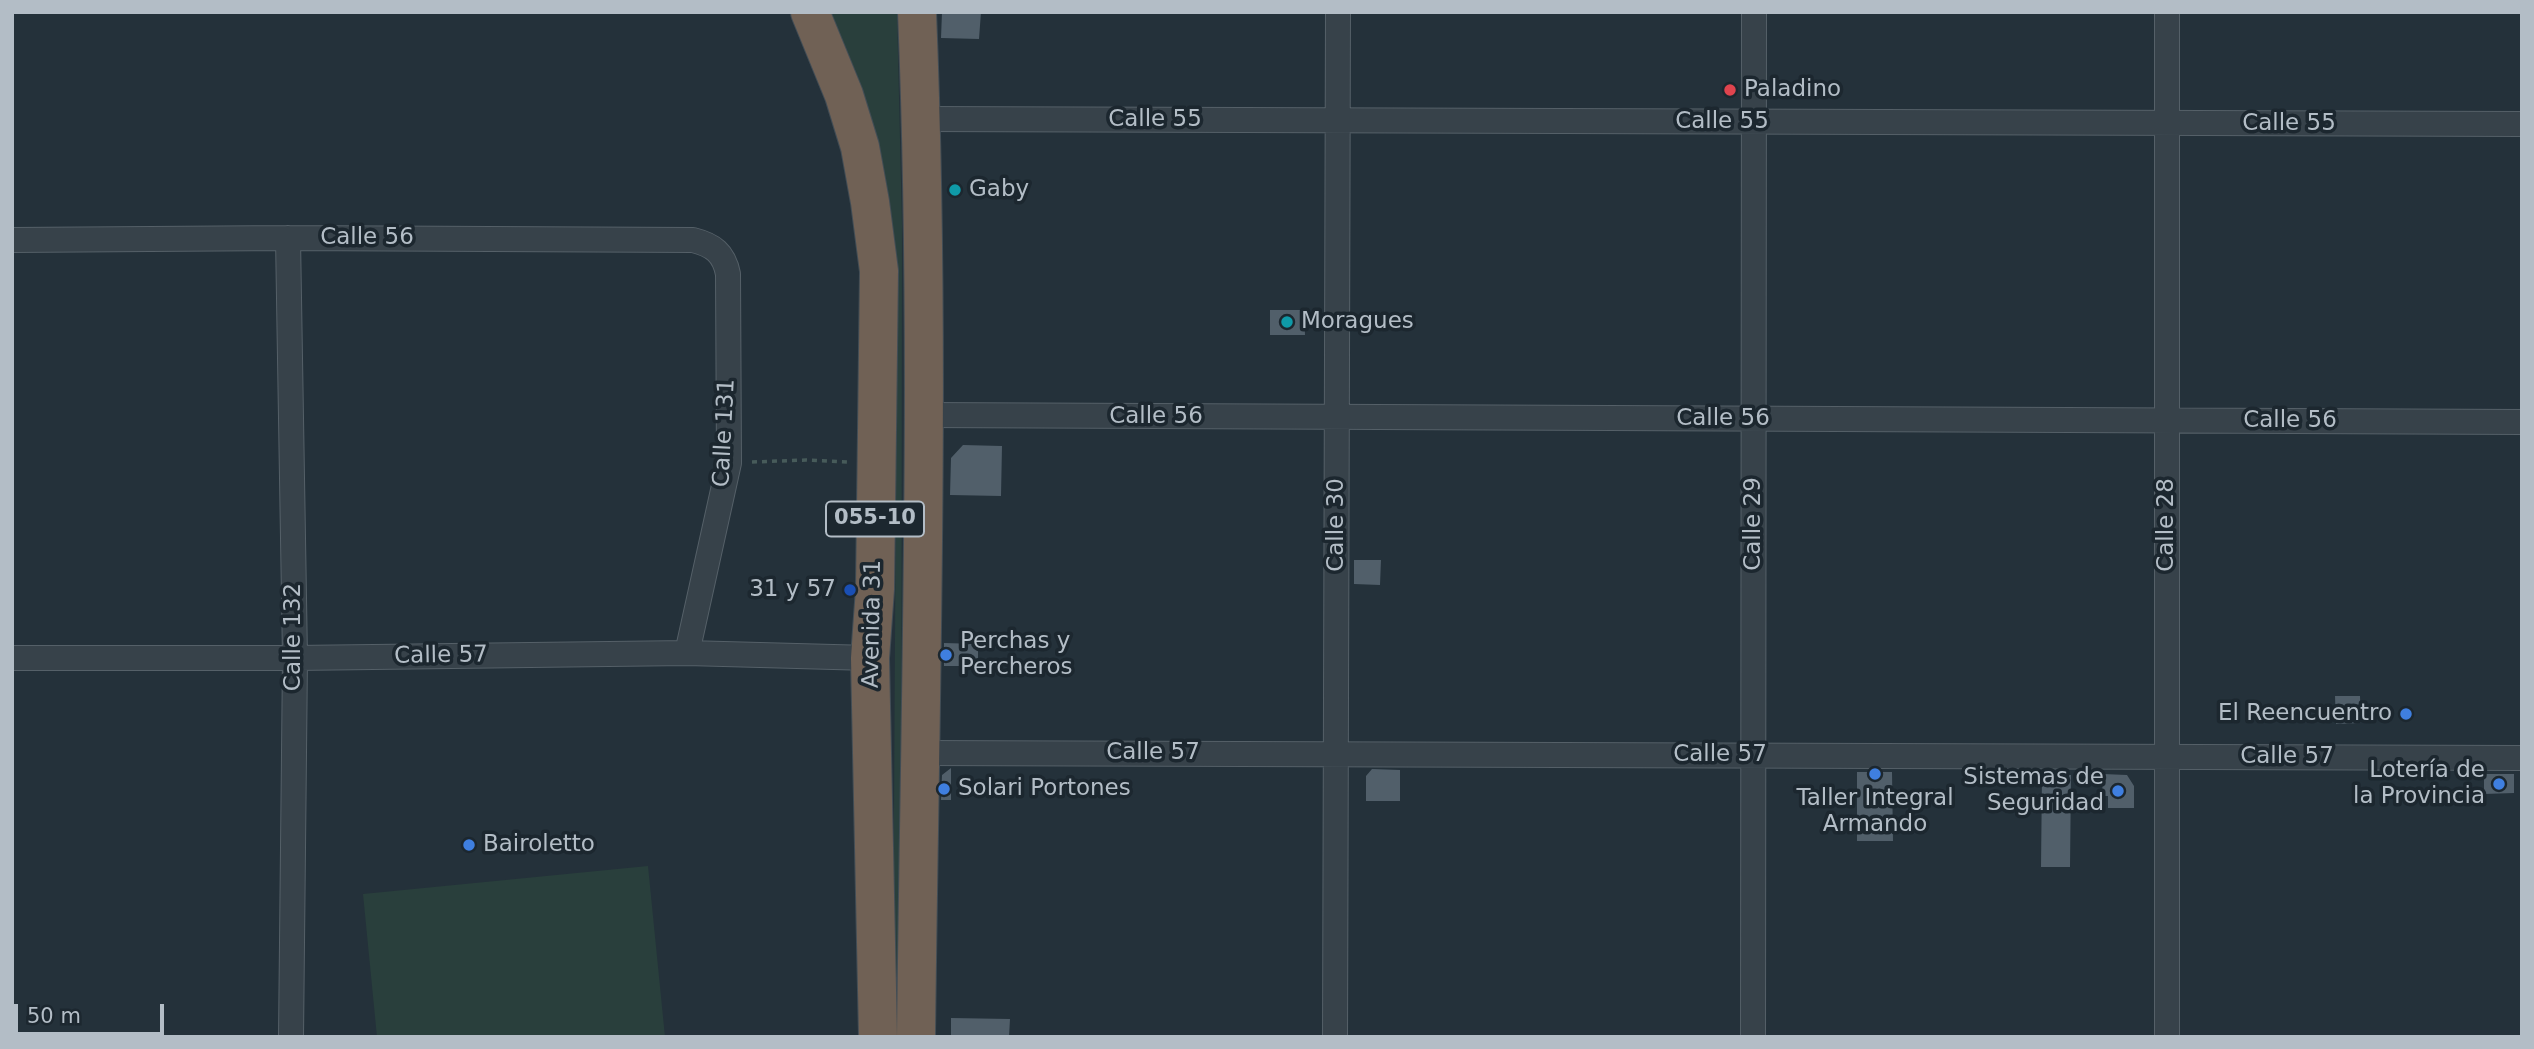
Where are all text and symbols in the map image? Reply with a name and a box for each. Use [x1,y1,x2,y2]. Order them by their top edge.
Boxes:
place label: Paladino [1744,76,1841,104]
marker: Paladino [1722,82,1738,98]
street label: Calle 55 [1108,106,1202,134]
street label: Calle 55 [1675,108,1769,136]
street label: Calle 55 [2242,110,2336,138]
place label: Gaby [969,176,1029,204]
marker: Gaby [947,182,963,198]
street label: Calle 56 [320,224,414,252]
place label: Moragues [1301,308,1414,336]
marker: Moragues [1279,314,1295,330]
street label: Calle 131 [708,378,742,488]
street label: Calle 56 [1109,403,1203,431]
street label: Calle 56 [1676,405,1770,433]
street label: Calle 56 [2243,407,2337,435]
street label: Calle 29 [1740,477,1768,571]
street label: Calle 30 [1323,478,1351,572]
street label: Calle 28 [2153,478,2181,572]
road number: 055-10 [826,502,924,536]
street label: Avenida 31 [858,560,888,688]
place label: 31 y 57 [749,576,836,604]
marker: 31 y 57 [842,582,858,598]
street label: Calle 132 [280,583,308,691]
place label: Perchas y Percheros [960,628,1073,682]
street label: Calle 57 [394,641,488,671]
marker: Perchas y Percheros [938,647,954,663]
place label: El Reencuentro [2218,700,2392,728]
marker: El Reencuentro [2398,706,2414,722]
street label: Calle 57 [1106,739,1200,767]
street label: Calle 57 [1673,741,1767,769]
street label: Calle 57 [2240,743,2334,771]
place label: Lotería de la Provincia [2353,757,2485,811]
place label: Sistemas de Seguridad [1963,764,2104,818]
marker: Taller Integral Armando [1867,766,1883,782]
place label: Solari Portones [958,775,1131,803]
marker: Lotería de la Provincia [2491,776,2507,792]
marker: Solari Portones [936,781,952,797]
marker: Sistemas de Seguridad [2110,783,2126,799]
place label: Taller Integral Armando [1796,785,1954,839]
place label: Bairoletto [483,831,595,859]
marker: Bairoletto [461,837,477,853]
scale bar [18,990,168,1034]
text: 50 m [27,1004,81,1028]

